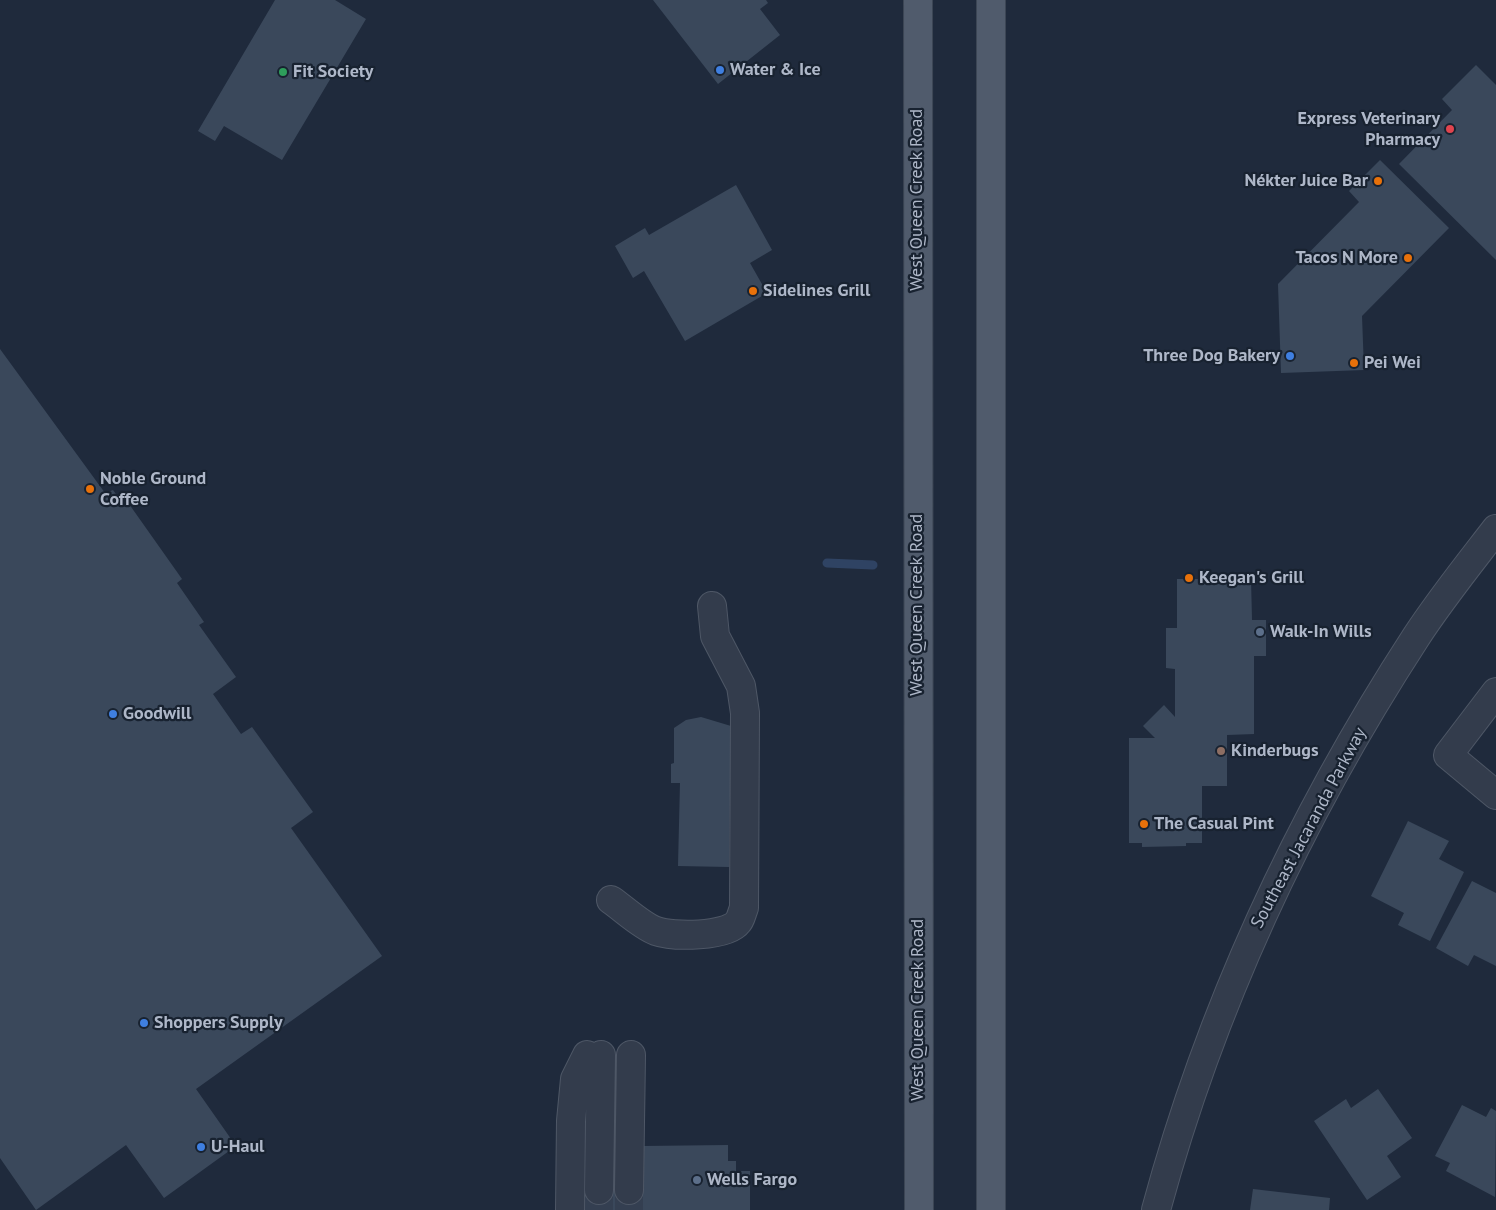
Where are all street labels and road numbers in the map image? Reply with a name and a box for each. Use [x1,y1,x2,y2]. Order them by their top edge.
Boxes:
street label: West Queen Creek Road [906,109,928,291]
street label: West Queen Creek Road [906,514,928,696]
street label: Southeast Jacaranda Parkway [1247,724,1371,932]
street label: West Queen Creek Road [907,919,929,1101]

